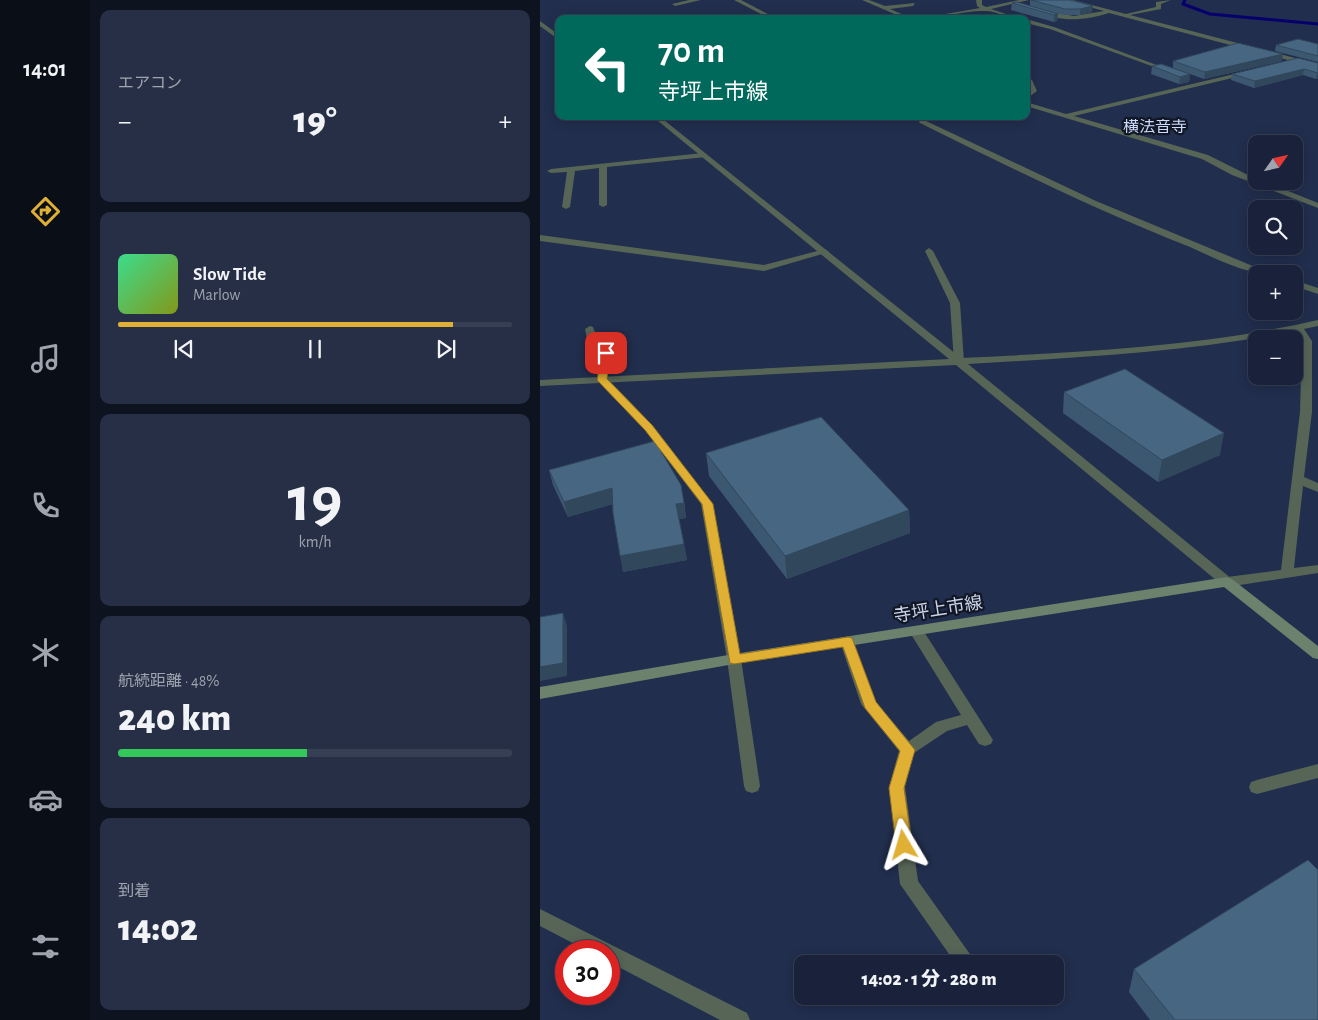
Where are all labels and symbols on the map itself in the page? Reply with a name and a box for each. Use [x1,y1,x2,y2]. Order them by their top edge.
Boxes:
district label: 横法音寺 [1123,119,1187,135]
north arrow [1248,135,1302,190]
pin [585,332,627,374]
street label: 寺坪上市線 [892,592,984,626]
position arrow [877,818,929,870]
speed limit sign: 30 [555,940,620,1005]

